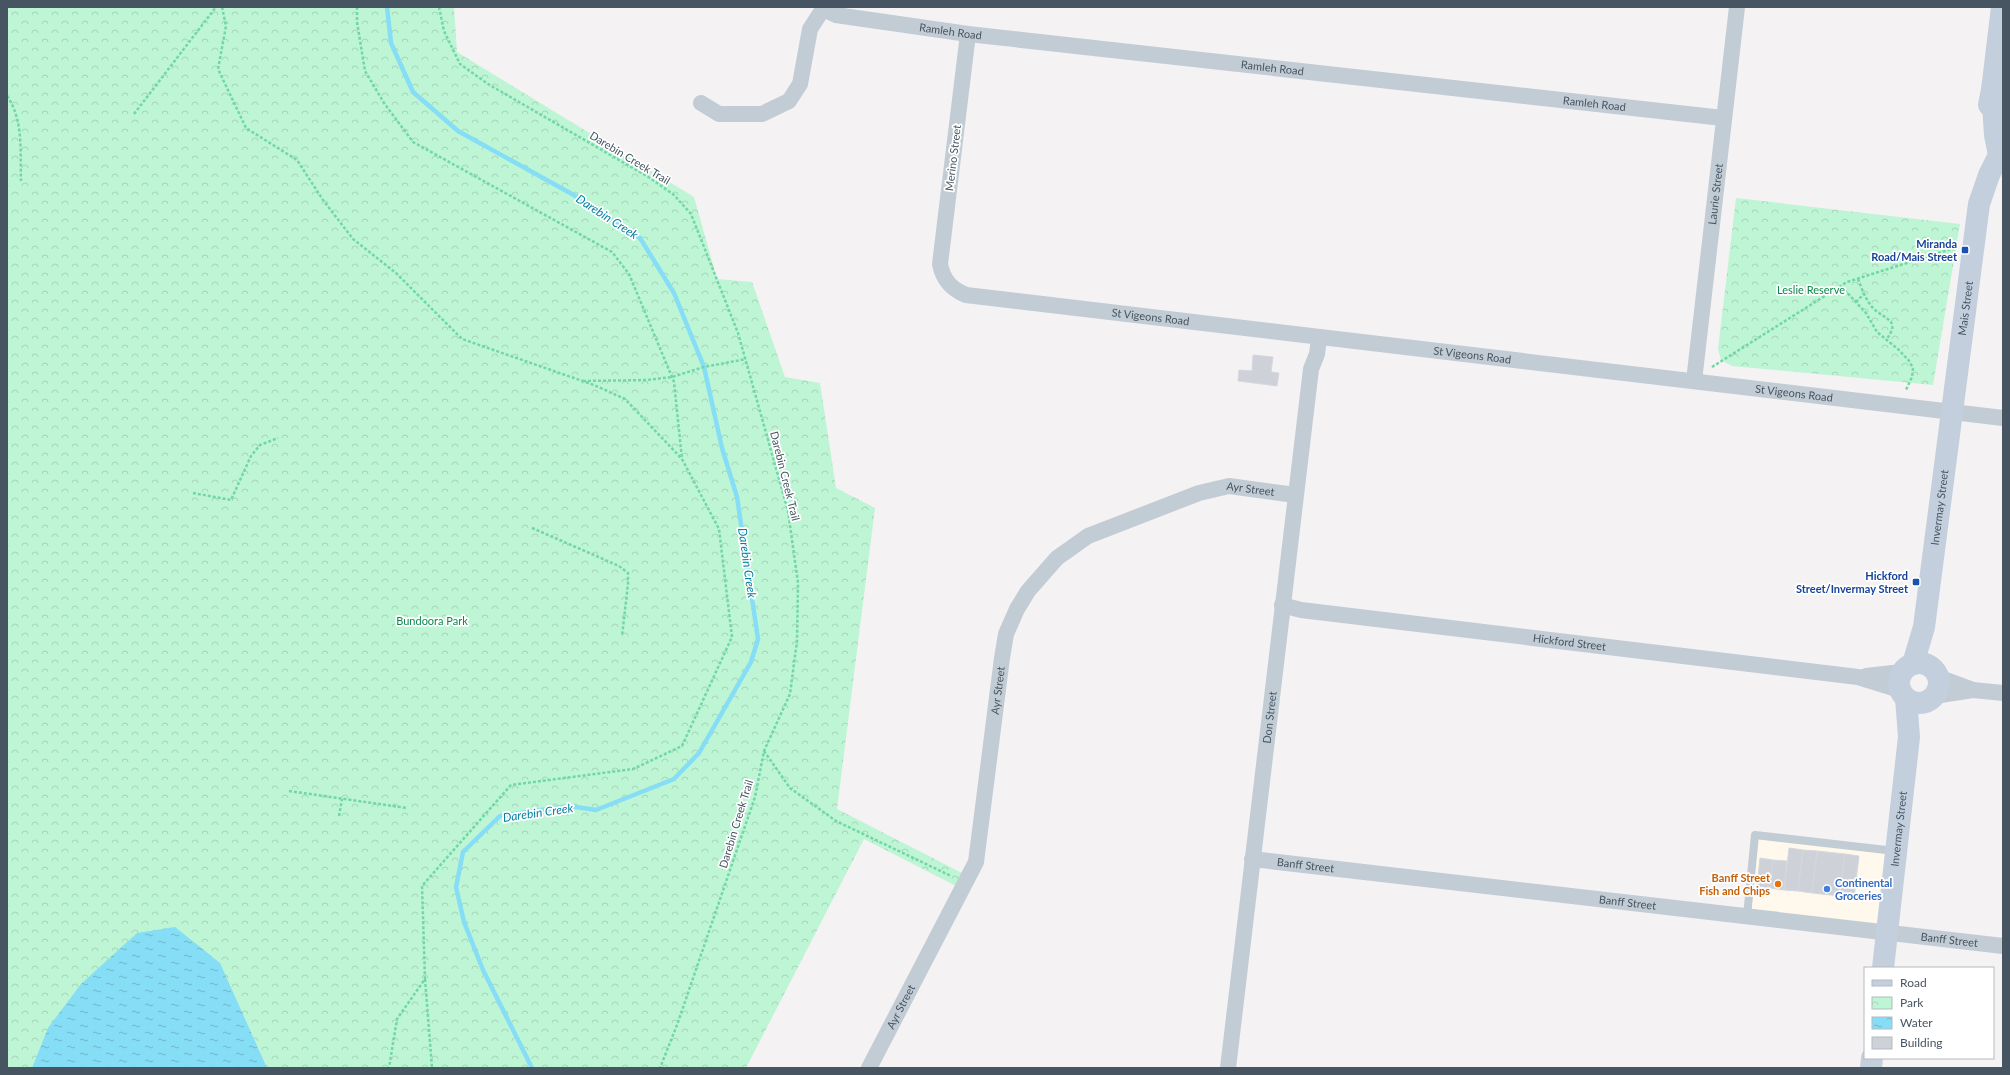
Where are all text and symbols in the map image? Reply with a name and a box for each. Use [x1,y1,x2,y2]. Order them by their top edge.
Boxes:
street label: Ramleh Road [918,20,983,42]
street label: Ramleh Road [1240,57,1305,77]
street label: Ramleh Road [1562,93,1627,113]
street label: Merino Street [942,124,963,192]
street label: Darebin Creek Trail [588,128,673,187]
street label: Laurie Street [1705,163,1725,226]
water label: Darebin Creek [573,191,641,242]
place label: Miranda Road/Mais Street [1871,237,1958,263]
marker: Miranda Road/Mais Street [1960,245,1970,255]
street label: Mais Street [1955,280,1975,336]
park label: Leslie Reserve [1777,283,1845,296]
street label: St Vigeons Road [1111,305,1190,327]
street label: St Vigeons Road [1433,344,1512,366]
street label: St Vigeons Road [1755,382,1834,404]
street label: Darebin Creek Trail [768,430,803,522]
street label: Invermay Street [1928,469,1950,546]
street label: Ayr Street [1226,479,1275,498]
water label: Darebin Creek [735,527,760,599]
place label: Hickford Street/Invermay Street [1796,569,1909,595]
marker: Hickford Street/Invermay Street [1911,577,1921,587]
park label: Bundoora Park [396,614,468,627]
street label: Hickford Street [1532,631,1607,653]
street label: Ayr Street [988,666,1007,715]
street label: Don Street [1260,691,1279,744]
street label: Darebin Creek Trail [716,778,755,870]
street label: Invermay Street [1887,790,1909,867]
water label: Darebin Creek [502,800,574,825]
street label: Banff Street [1276,855,1335,874]
place label: Banff Street Fish and Chips [1699,871,1771,897]
place label: Continental Groceries [1835,876,1893,902]
marker: Banff Street Fish and Chips [1773,879,1783,889]
marker: Continental Groceries [1822,884,1832,894]
street label: Banff Street [1598,892,1657,912]
street label: Banff Street [1920,930,1979,949]
legend [1864,967,1994,1059]
text: Road [1900,975,1927,990]
street label: Ayr Street [883,982,917,1031]
text: Park [1900,995,1924,1010]
text: Water [1900,1015,1933,1030]
text: Building [1900,1035,1943,1050]

